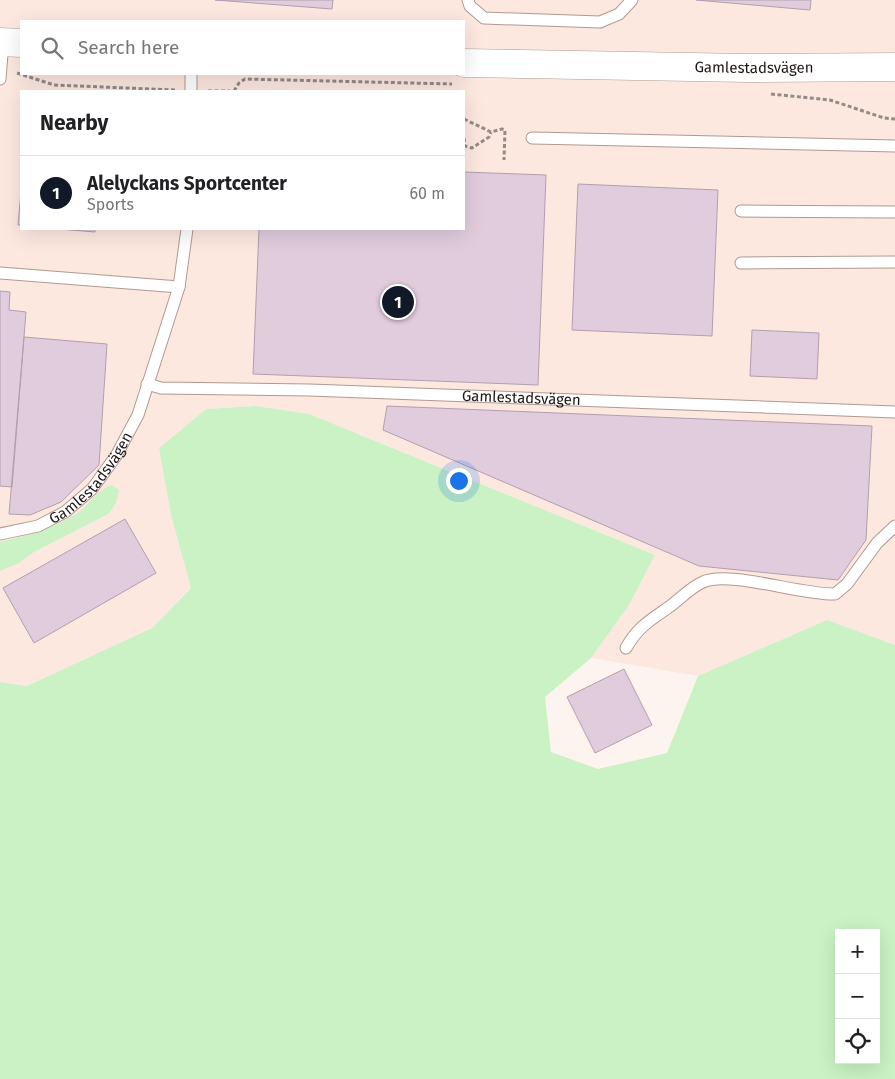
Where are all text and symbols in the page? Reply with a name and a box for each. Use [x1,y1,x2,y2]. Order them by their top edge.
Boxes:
search box [20,20,465,75]
icon: search [38,34,66,62]
text: Search here [78,36,179,59]
street label: Gamlestadsvägen [694,58,813,77]
text: Nearby [40,110,108,136]
text: Alelyckans Sportcenter [87,172,287,195]
text: 1 [52,184,60,203]
text: 60 m [410,184,445,203]
text: Sports [87,195,134,214]
pin: 1 [382,283,414,321]
street label: Gamlestadsvägen [461,387,581,409]
street label: Gamlestadsvägen [46,429,136,528]
your location [446,468,472,494]
map controls [835,929,880,1064]
button: + [835,929,880,974]
button: − [835,974,880,1019]
button: locate [835,1019,880,1064]

